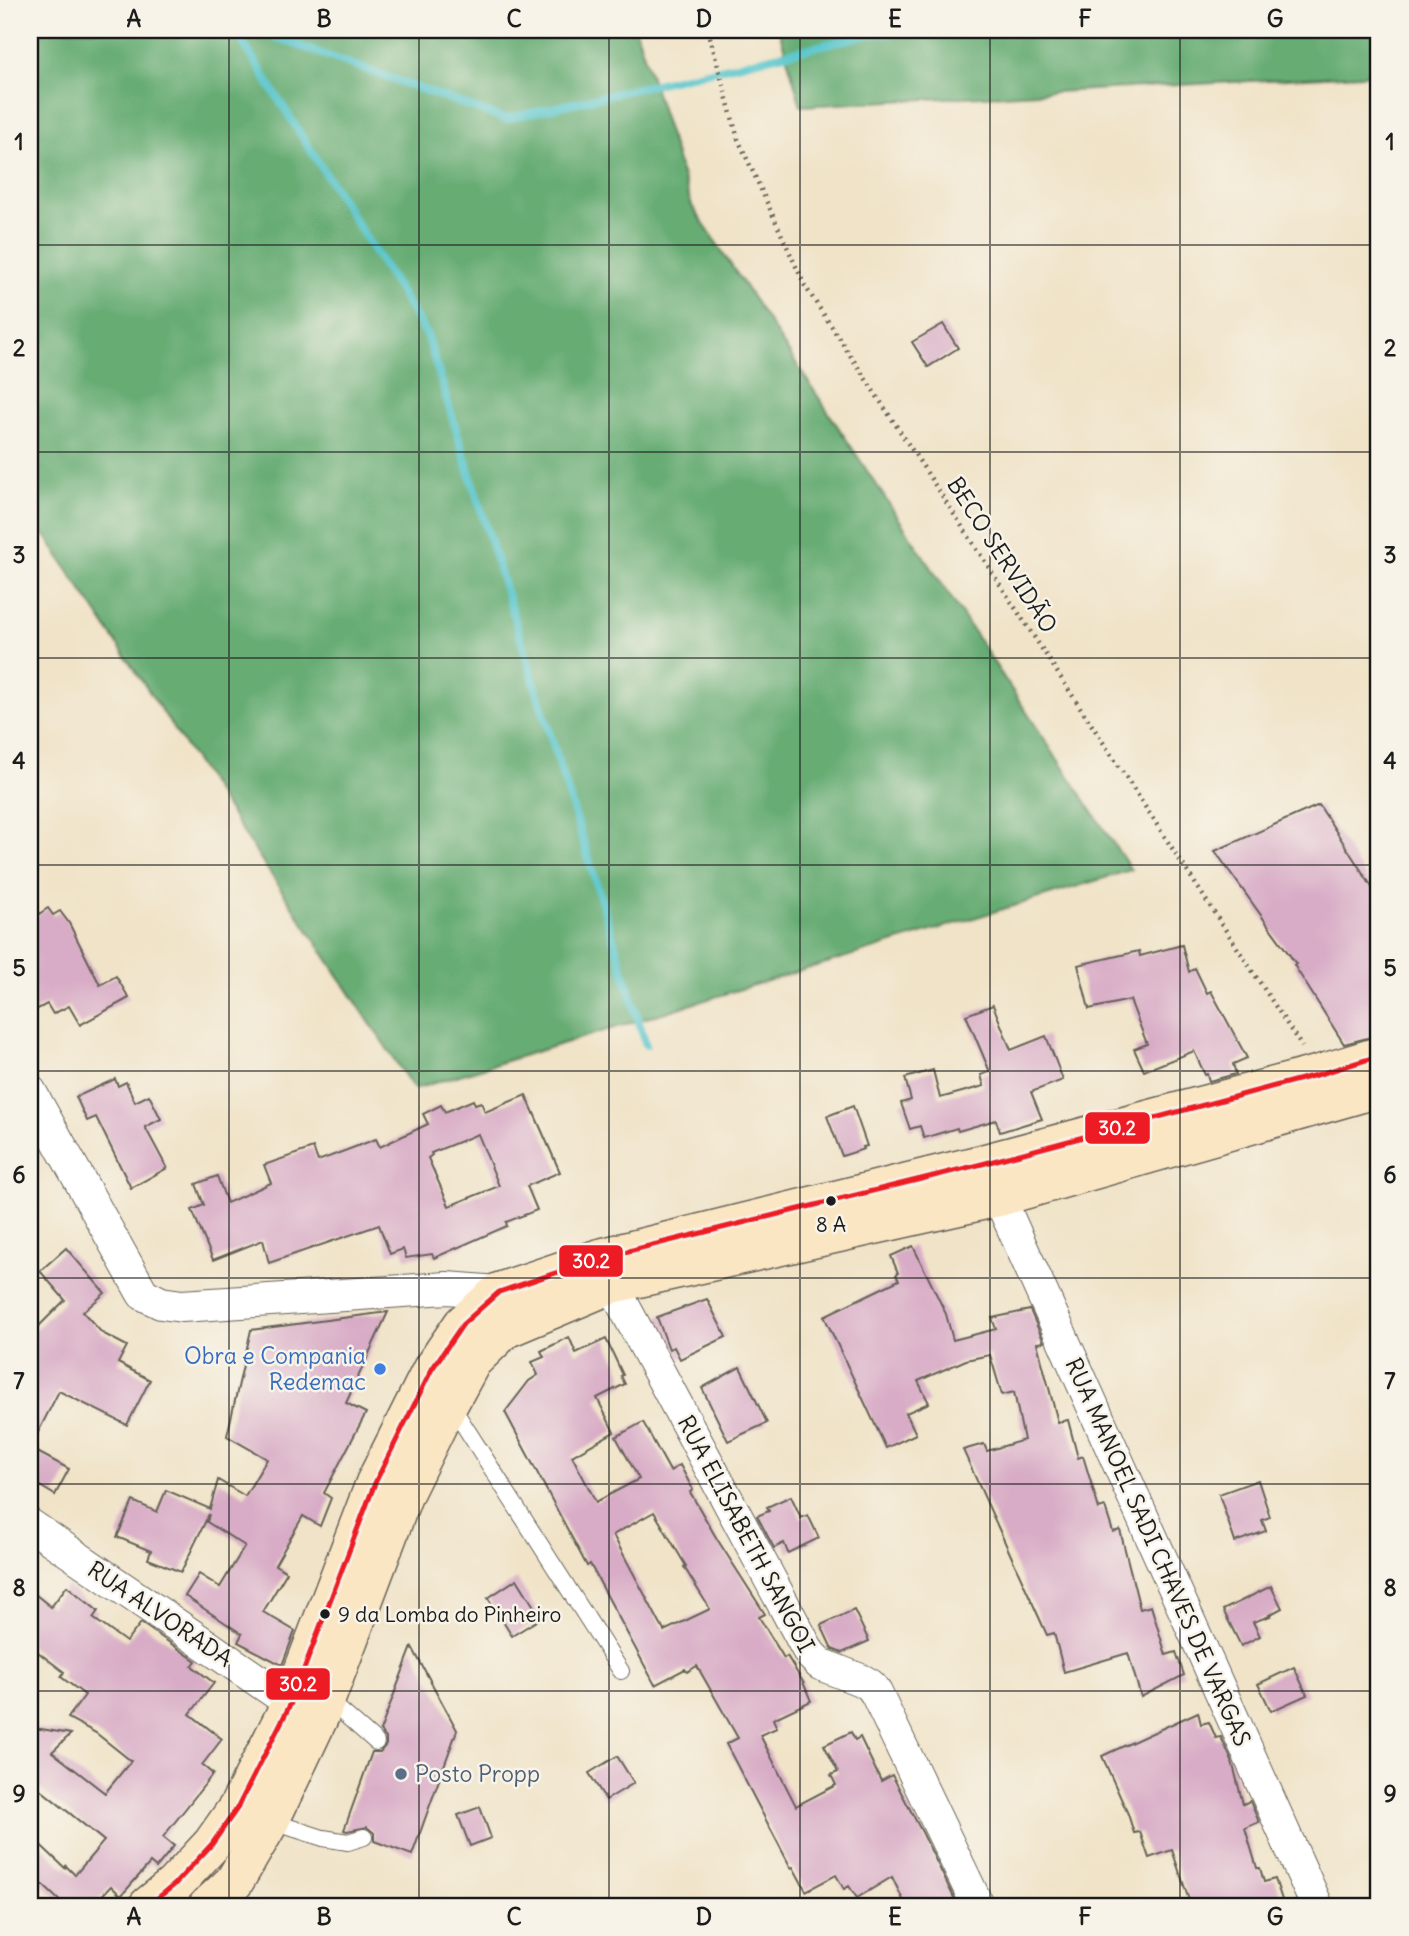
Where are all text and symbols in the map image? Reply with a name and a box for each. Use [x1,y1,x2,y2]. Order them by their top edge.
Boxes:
text: A [127,4,142,33]
text: B [316,4,332,33]
text: C [506,4,522,33]
text: D [696,4,712,33]
text: E [888,4,902,33]
text: F [1078,4,1092,33]
text: G [1267,4,1283,33]
text: 1 [14,127,24,156]
text: 1 [1385,127,1395,156]
text: 2 [13,333,26,362]
text: 2 [1384,333,1397,362]
street label: BECO SERVIDÃO [941,471,1064,638]
text: 3 [12,540,26,569]
text: 3 [1383,540,1397,569]
text: 4 [12,746,26,775]
text: 4 [1383,746,1397,775]
text: 5 [12,953,26,982]
text: 5 [1383,953,1397,982]
line badge: 30.2 [1084,1111,1151,1145]
text: 30.2 [1098,1116,1136,1140]
text: 6 [12,1160,26,1189]
text: 6 [1383,1160,1397,1189]
marker: 8 A [824,1194,838,1208]
place label: 8 A [816,1211,846,1238]
line badge: 30.2 [558,1244,624,1278]
text: 30.2 [572,1249,610,1273]
place label: Obra e Compania Redemac [184,1341,366,1396]
street label: RUA MANOEL SADI CHAVES DE VARGAS [1059,1353,1258,1751]
marker: Obra e Compania Redemac [372,1361,388,1377]
text: 7 [13,1366,25,1395]
text: 7 [1384,1366,1396,1395]
street label: RUA ELISABETH SANGOI [672,1410,821,1657]
street label: RUA ALVORADA [82,1554,238,1673]
text: 8 [12,1573,26,1602]
text: 8 [1383,1573,1397,1602]
place label: 9 da Lomba do Pinheiro [338,1601,561,1628]
marker: 9 da Lomba do Pinheiro [318,1607,332,1621]
line badge: 30.2 [265,1667,331,1701]
text: 30.2 [279,1672,317,1696]
place label: Posto Propp [415,1759,540,1788]
marker: Posto Propp [393,1766,409,1782]
text: 9 [12,1779,26,1808]
text: 9 [1383,1779,1397,1808]
text: A [127,1902,142,1931]
text: B [316,1902,332,1931]
text: C [506,1902,522,1931]
text: D [696,1902,712,1931]
text: E [888,1902,902,1931]
text: F [1078,1902,1092,1931]
text: G [1267,1902,1283,1931]

